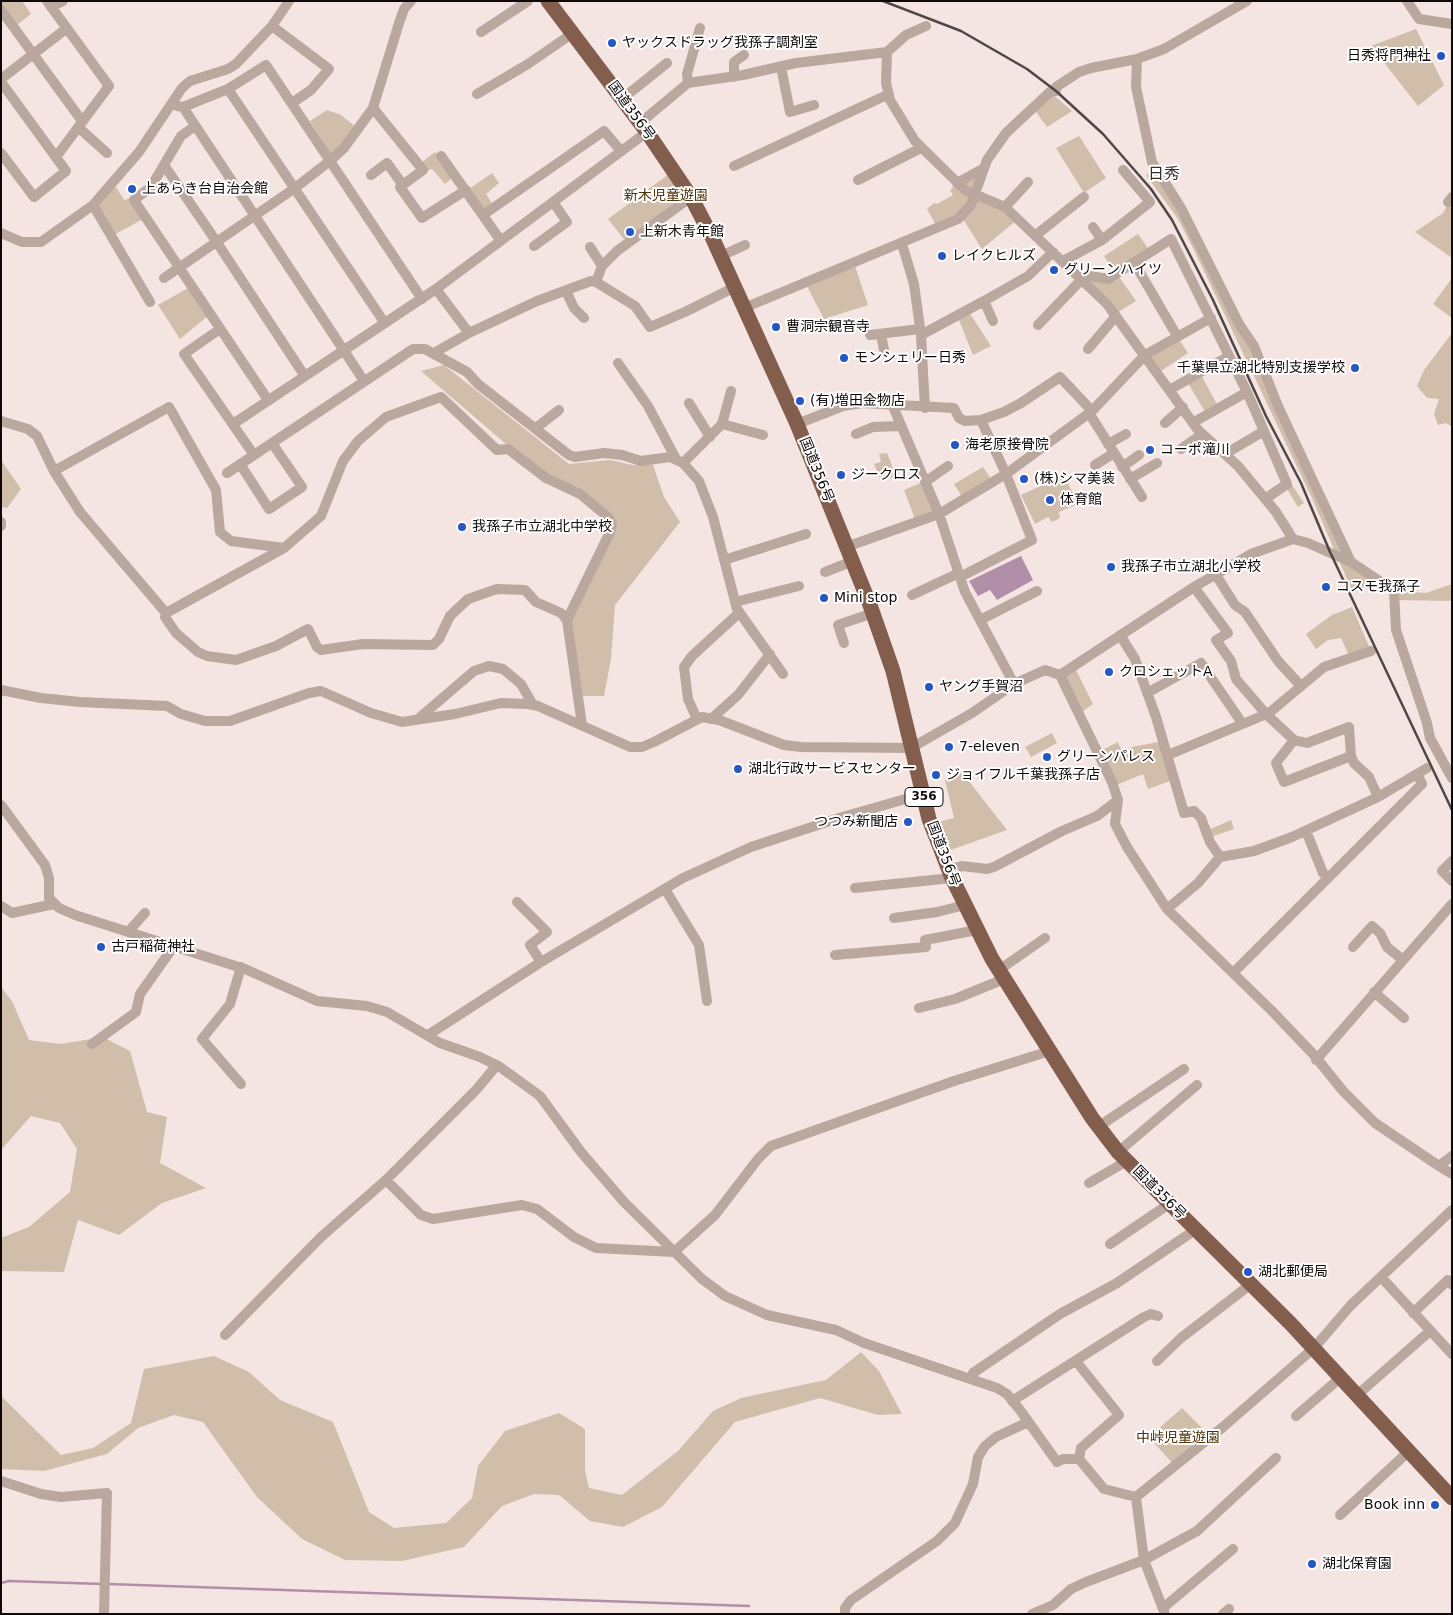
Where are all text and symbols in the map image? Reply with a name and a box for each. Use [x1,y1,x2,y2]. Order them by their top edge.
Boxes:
place label: ヤックスドラッグ我孫子調剤室 [622,35,818,51]
marker: ヤックスドラッグ我孫子調剤室 [606,37,618,49]
place label: 日秀将門神社 [1347,48,1431,64]
marker: 日秀将門神社 [1435,50,1447,62]
street label: 国道356号 [604,78,658,144]
district label: 日秀 [1148,165,1180,185]
place label: 上あらき台自治会館 [142,181,268,197]
marker: 上あらき台自治会館 [126,183,138,195]
park label: 新木児童遊園 [624,188,708,204]
place label: 上新木青年館 [640,224,724,240]
marker: 上新木青年館 [624,226,636,238]
place label: レイクヒルズ [952,248,1036,264]
marker: レイクヒルズ [936,250,948,262]
place label: グリーンハイツ [1064,262,1162,278]
marker: グリーンハイツ [1048,264,1060,276]
place label: 曹洞宗観音寺 [786,319,870,335]
marker: 曹洞宗観音寺 [770,321,782,333]
place label: モンシェリー日秀 [854,350,966,366]
marker: モンシェリー日秀 [838,352,850,364]
place label: 千葉県立湖北特別支援学校 [1177,360,1345,376]
marker: 千葉県立湖北特別支援学校 [1349,362,1361,374]
place label: (有)増田金物店 [810,393,905,409]
marker: (有)増田金物店 [794,395,806,407]
street label: 国道356号 [795,435,837,505]
place label: 海老原接骨院 [965,437,1049,453]
marker: 海老原接骨院 [949,439,961,451]
place label: コーポ滝川 [1160,442,1230,458]
marker: コーポ滝川 [1144,444,1156,456]
place label: ジークロス [851,467,921,483]
marker: ジークロス [835,469,847,481]
place label: (株)シマ美装 [1034,471,1115,487]
marker: (株)シマ美装 [1018,473,1030,485]
place label: 体育館 [1060,492,1102,508]
marker: 体育館 [1044,494,1056,506]
place label: 我孫子市立湖北中学校 [472,519,612,535]
marker: 我孫子市立湖北中学校 [456,521,468,533]
place label: 我孫子市立湖北小学校 [1121,559,1261,575]
marker: 我孫子市立湖北小学校 [1105,561,1117,573]
place label: コスモ我孫子 [1336,579,1420,595]
marker: コスモ我孫子 [1320,581,1332,593]
place label: Mini stop [834,590,897,606]
marker: Mini stop [818,592,830,604]
place label: クロシェットA [1119,664,1213,680]
marker: クロシェットA [1103,666,1115,678]
place label: ヤング手賀沼 [939,679,1023,695]
marker: ヤング手賀沼 [923,681,935,693]
place label: 7-eleven [959,739,1020,755]
marker: 7-eleven [943,741,955,753]
place label: グリーンパレス [1057,749,1155,765]
marker: グリーンパレス [1041,751,1053,763]
place label: 湖北行政サービスセンター [748,761,916,777]
marker: 湖北行政サービスセンター [732,763,744,775]
place label: ジョイフル千葉我孫子店 [946,767,1100,783]
marker: ジョイフル千葉我孫子店 [930,769,942,781]
road number: 356 [905,788,943,806]
place label: つつみ新聞店 [814,814,898,830]
marker: つつみ新聞店 [902,816,914,828]
street label: 国道356号 [923,819,963,889]
place label: 古戸稲荷神社 [111,939,195,955]
marker: 古戸稲荷神社 [95,941,107,953]
street label: 国道356号 [1129,1163,1189,1223]
place label: 湖北郵便局 [1258,1264,1328,1280]
marker: 湖北郵便局 [1242,1266,1254,1278]
park label: 中峠児童遊園 [1136,1430,1220,1446]
place label: Book inn [1364,1497,1425,1513]
marker: Book inn [1429,1499,1441,1511]
place label: 湖北保育園 [1322,1556,1392,1572]
marker: 湖北保育園 [1306,1558,1318,1570]

